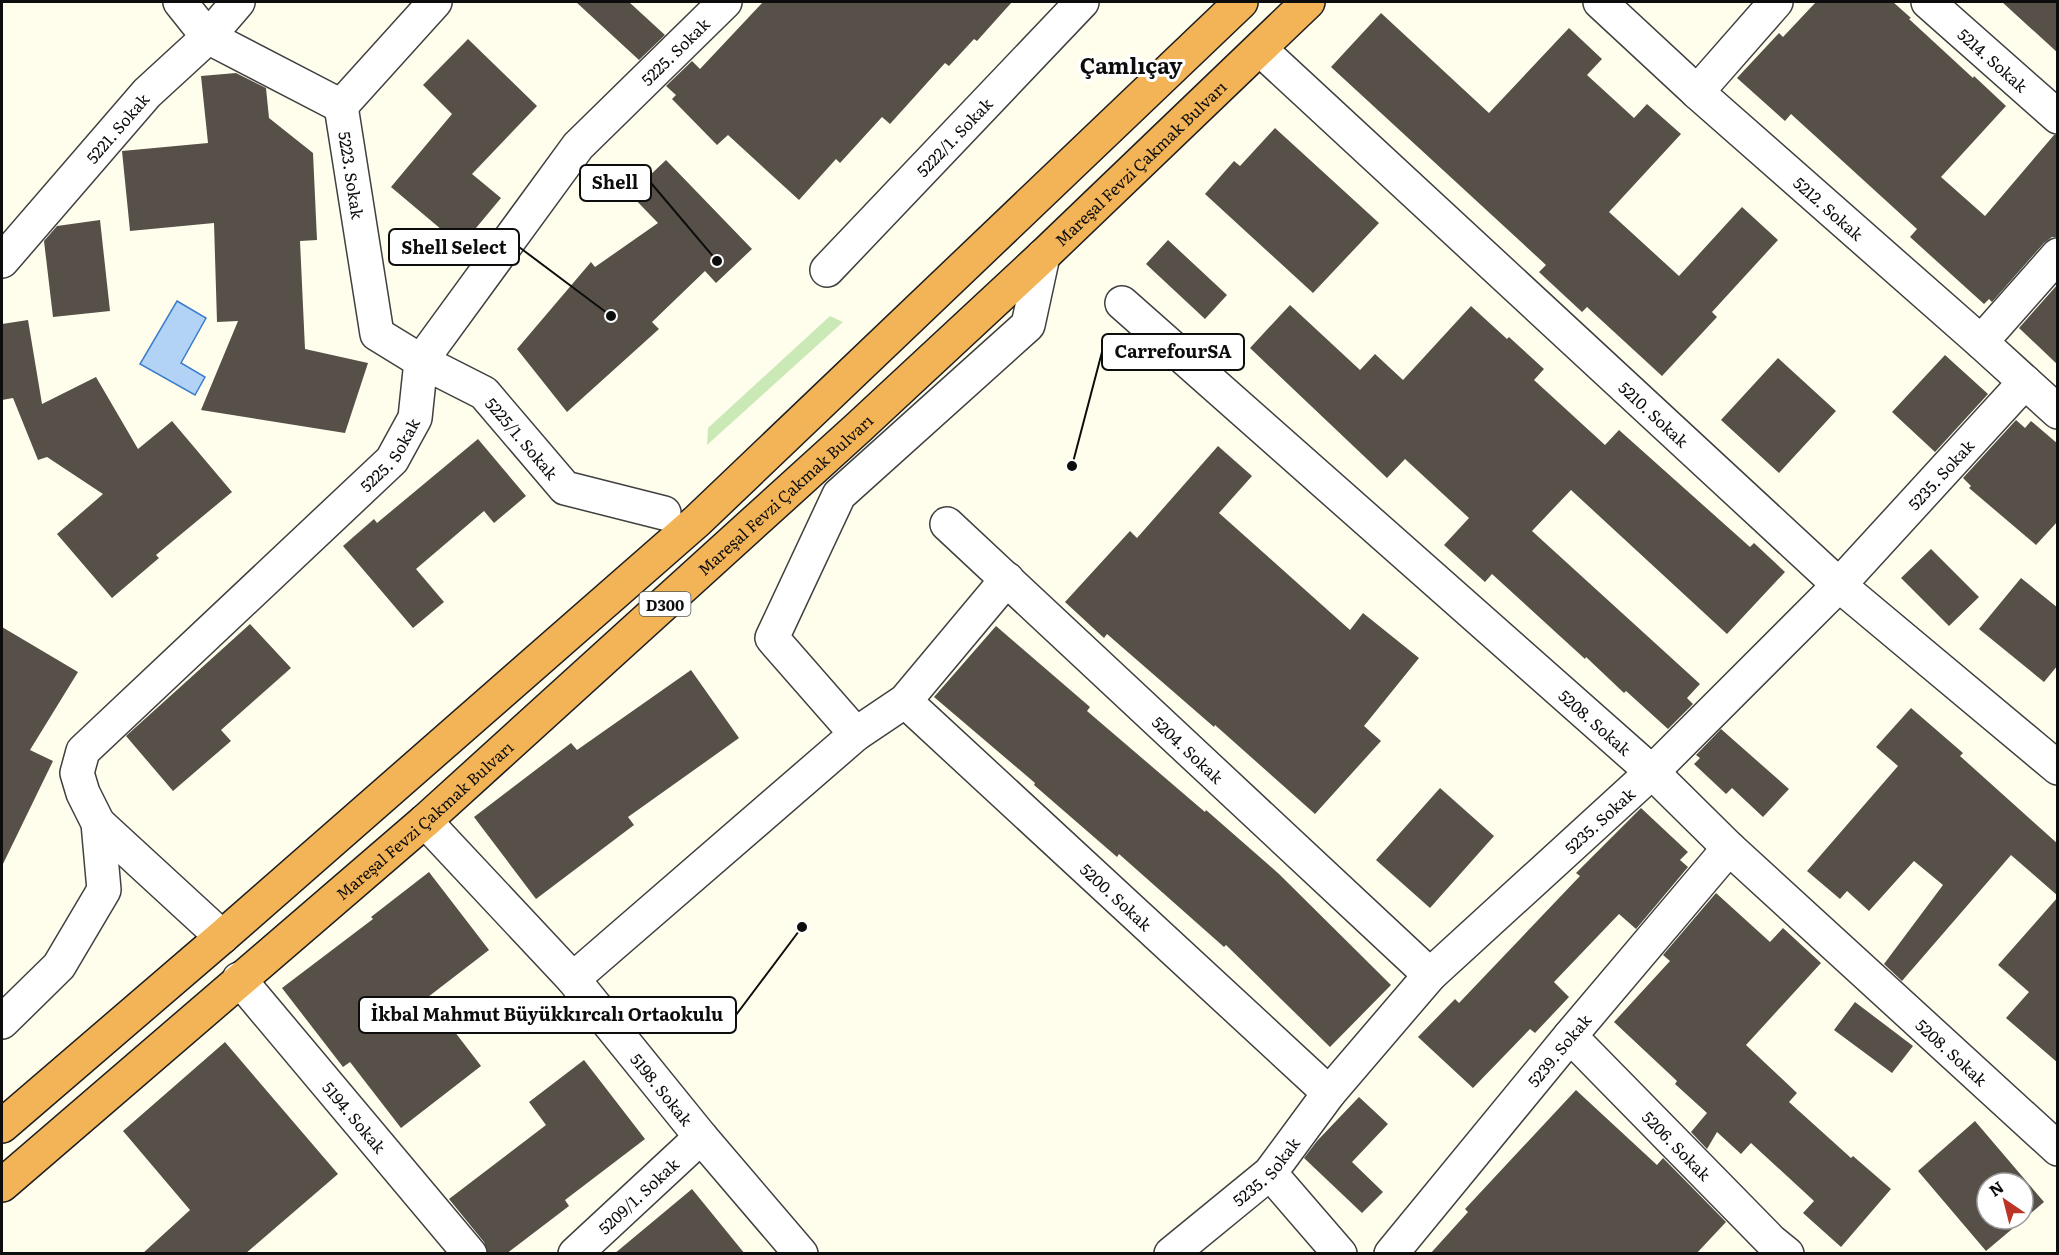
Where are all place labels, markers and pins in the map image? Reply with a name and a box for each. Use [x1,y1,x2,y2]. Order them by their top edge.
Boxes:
callout: Shell [580,165,651,201]
callout: Shell Select [389,229,519,265]
callout: CarrefourSA [1102,334,1244,370]
callout: İkbal Mahmut Büyükkırcalı Ortaokulu [359,997,736,1033]

